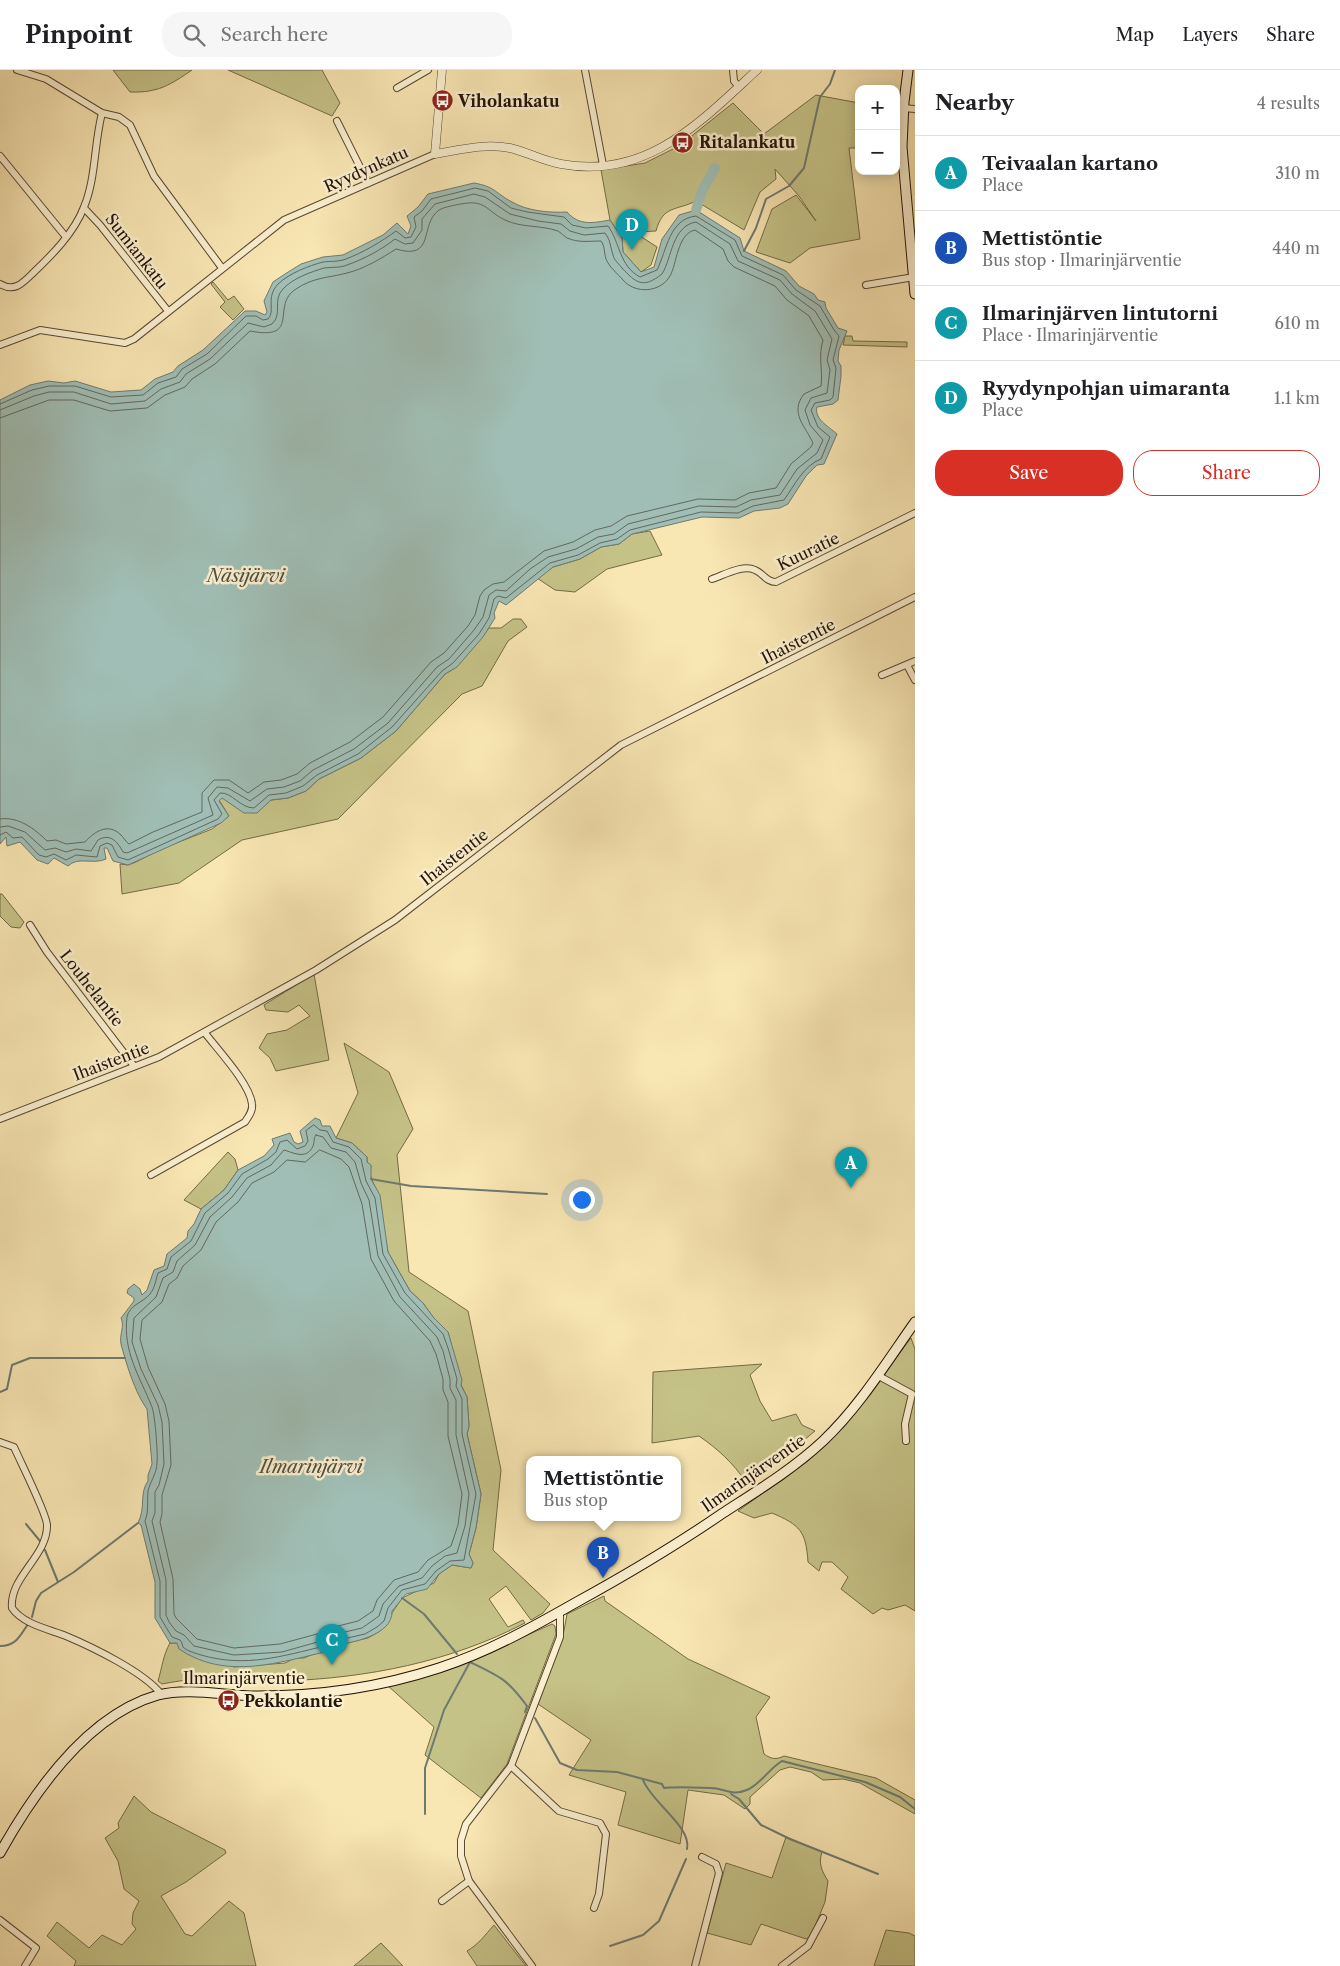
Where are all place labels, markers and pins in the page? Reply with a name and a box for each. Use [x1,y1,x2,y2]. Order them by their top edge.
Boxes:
bus stop icon: Viholankatu [430,89,454,113]
place label: Viholankatu [457,91,560,111]
bus stop icon: Ritalankatu [671,130,695,154]
place label: Ritalankatu [699,132,796,152]
pin: D [616,209,648,250]
pin: A [835,1147,867,1188]
pin: B [587,1537,619,1578]
pin: C [316,1624,348,1665]
bus stop icon: Pekkolantie [216,1689,240,1713]
place label: Pekkolantie [244,1691,343,1711]

